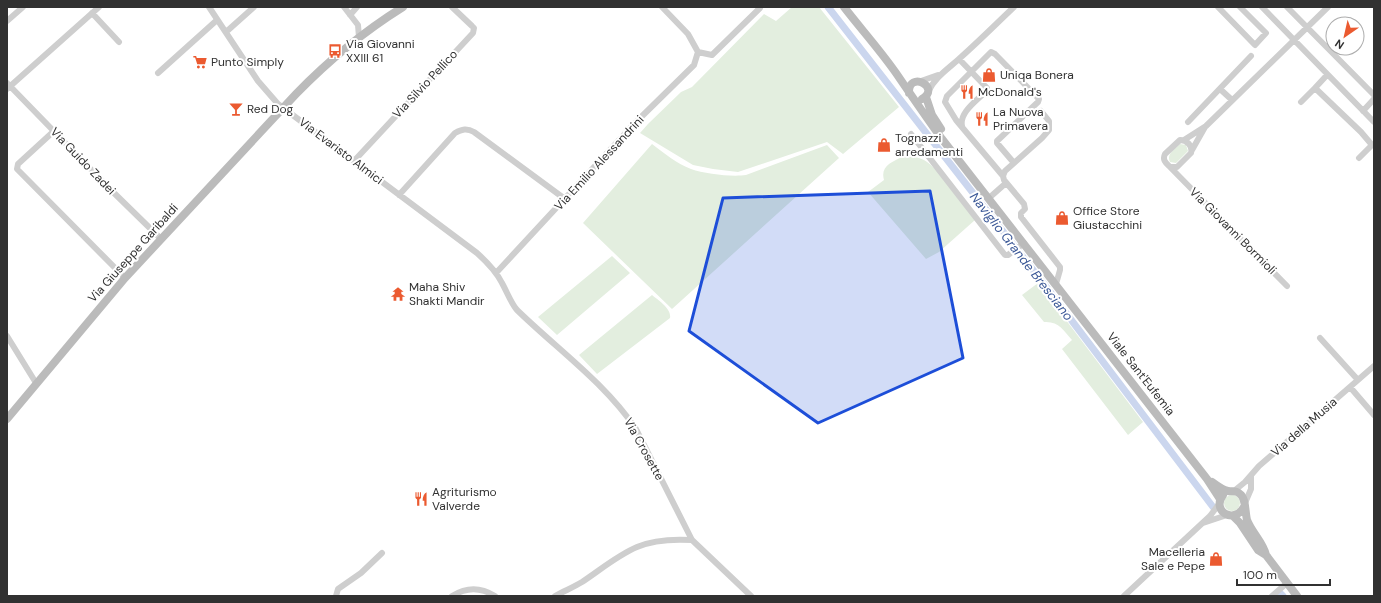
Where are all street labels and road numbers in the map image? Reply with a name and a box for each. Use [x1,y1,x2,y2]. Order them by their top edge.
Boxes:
street label: Via Silvio Pellico [389,46,461,122]
street label: Via Emilio Alessandrini [551,112,647,214]
street label: Via Evaristo Almici [296,114,387,188]
street label: Via Guido Zadei [47,124,119,198]
street label: Via Giovanni Bormioli [1186,184,1280,278]
street label: Via Giuseppe Garibaldi [84,200,182,306]
street label: Viale Sant'Eufemia [1103,329,1179,419]
street label: Via della Musia [1268,394,1340,460]
street label: Via Crosette [620,415,668,483]

